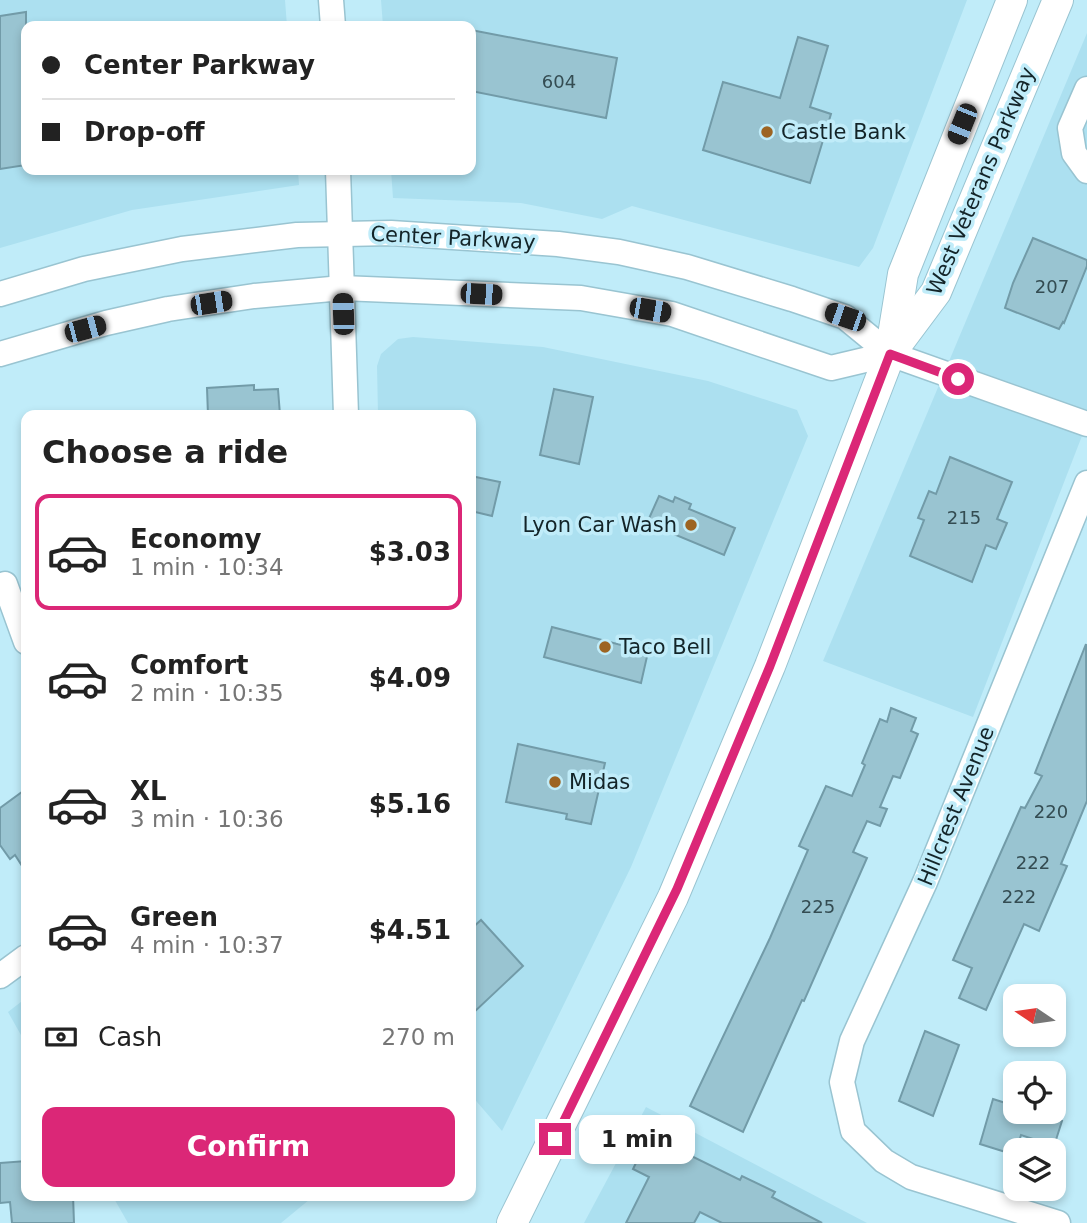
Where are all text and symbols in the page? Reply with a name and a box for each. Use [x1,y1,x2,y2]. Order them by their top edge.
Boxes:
text: Center Parkway [84,50,315,80]
street label: West Veterans Parkway [922,63,1040,299]
house number: 604 [542,71,576,92]
car [945,101,980,147]
text: Drop-off [84,117,205,147]
place label: Castle Bank [781,120,907,144]
marker: Castle Bank [759,124,775,140]
street label: Center Parkway [370,222,536,254]
house number: 207 [1035,276,1069,297]
car [460,282,503,306]
car [189,289,234,317]
car [332,293,355,335]
car [628,296,673,324]
car [822,300,869,334]
car [62,313,109,345]
route start [942,363,974,395]
text: Choose a ride [42,433,288,471]
house number: 215 [947,507,981,528]
place label: Lyon Car Wash [523,513,677,537]
marker: Lyon Car Wash [683,517,699,533]
icon: car [46,521,109,584]
text: Economy [130,524,261,554]
text: $3.03 [369,537,451,567]
text: 1 min · 10:34 [130,554,284,580]
place label: Taco Bell [618,635,711,659]
marker: Taco Bell [597,639,613,655]
icon: car [46,647,109,710]
text: Comfort [130,650,248,680]
text: $4.09 [369,663,451,693]
text: 2 min · 10:35 [130,680,284,706]
street label: Hillcrest Avenue [913,723,999,889]
place label: Midas [569,770,630,794]
icon: car [46,773,109,836]
marker: Midas [547,774,563,790]
text: XL [130,776,167,806]
text: $5.16 [369,789,451,819]
house number: 220 [1034,801,1068,822]
text: 3 min · 10:36 [130,806,284,832]
house number: 222 [1016,852,1050,873]
house number: 222 [1002,886,1036,907]
house number: 225 [801,896,835,917]
icon: car [46,899,109,962]
text: Green [130,902,218,932]
text: $4.51 [369,915,451,945]
text: 4 min · 10:37 [130,932,284,958]
north arrow [1003,984,1066,1046]
map controls [1003,984,1066,1201]
icon: cash [42,1018,80,1056]
text: Cash [98,1022,162,1052]
text: 270 m [381,1024,455,1050]
button: locate [1003,1061,1066,1124]
button: Confirm [42,1107,455,1187]
callout: 1 min [580,1114,695,1164]
route end [539,1123,571,1155]
text: 1 min [601,1126,673,1152]
button: layers [1003,1138,1066,1201]

